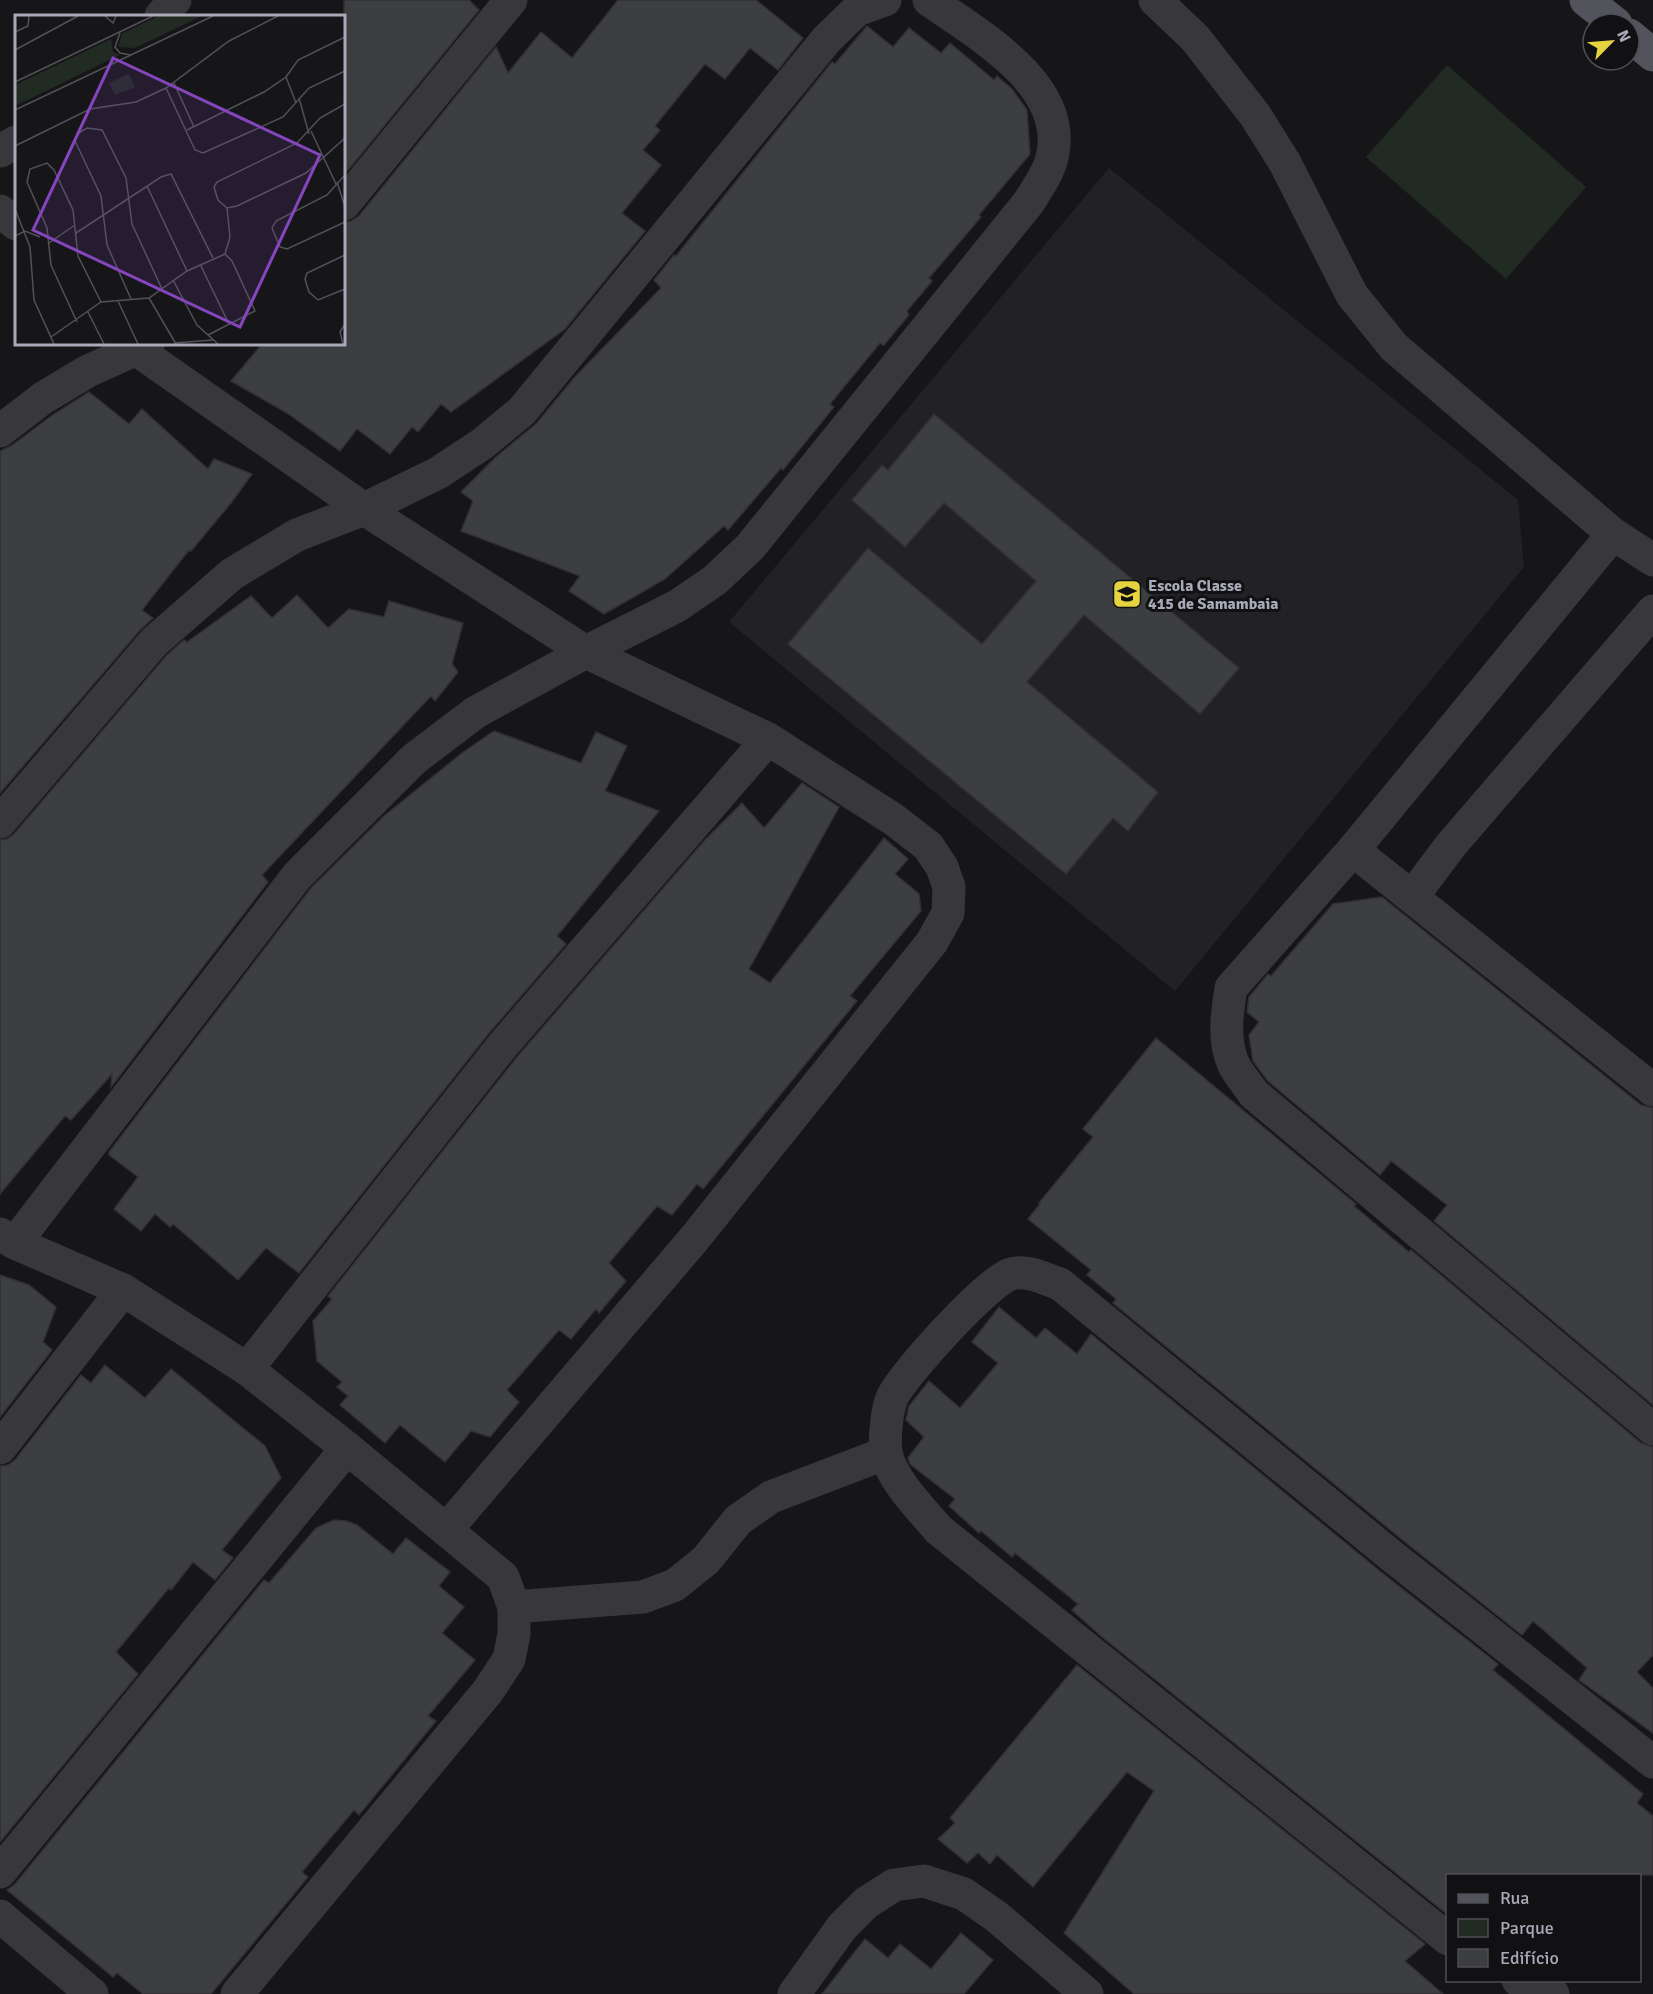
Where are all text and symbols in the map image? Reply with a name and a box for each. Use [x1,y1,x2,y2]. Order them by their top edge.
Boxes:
north arrow [1581,12,1641,72]
inset map [15,15,345,345]
text: N [1612,27,1635,45]
place label: Escola Classe 415 de Samambaia [1148,576,1279,614]
school or university icon: Escola Classe 415 de Samambaia [1111,578,1143,610]
legend [1446,1874,1641,1982]
text: Rua [1500,1887,1529,1909]
text: Parque [1500,1917,1554,1939]
text: Edifício [1500,1947,1559,1969]

